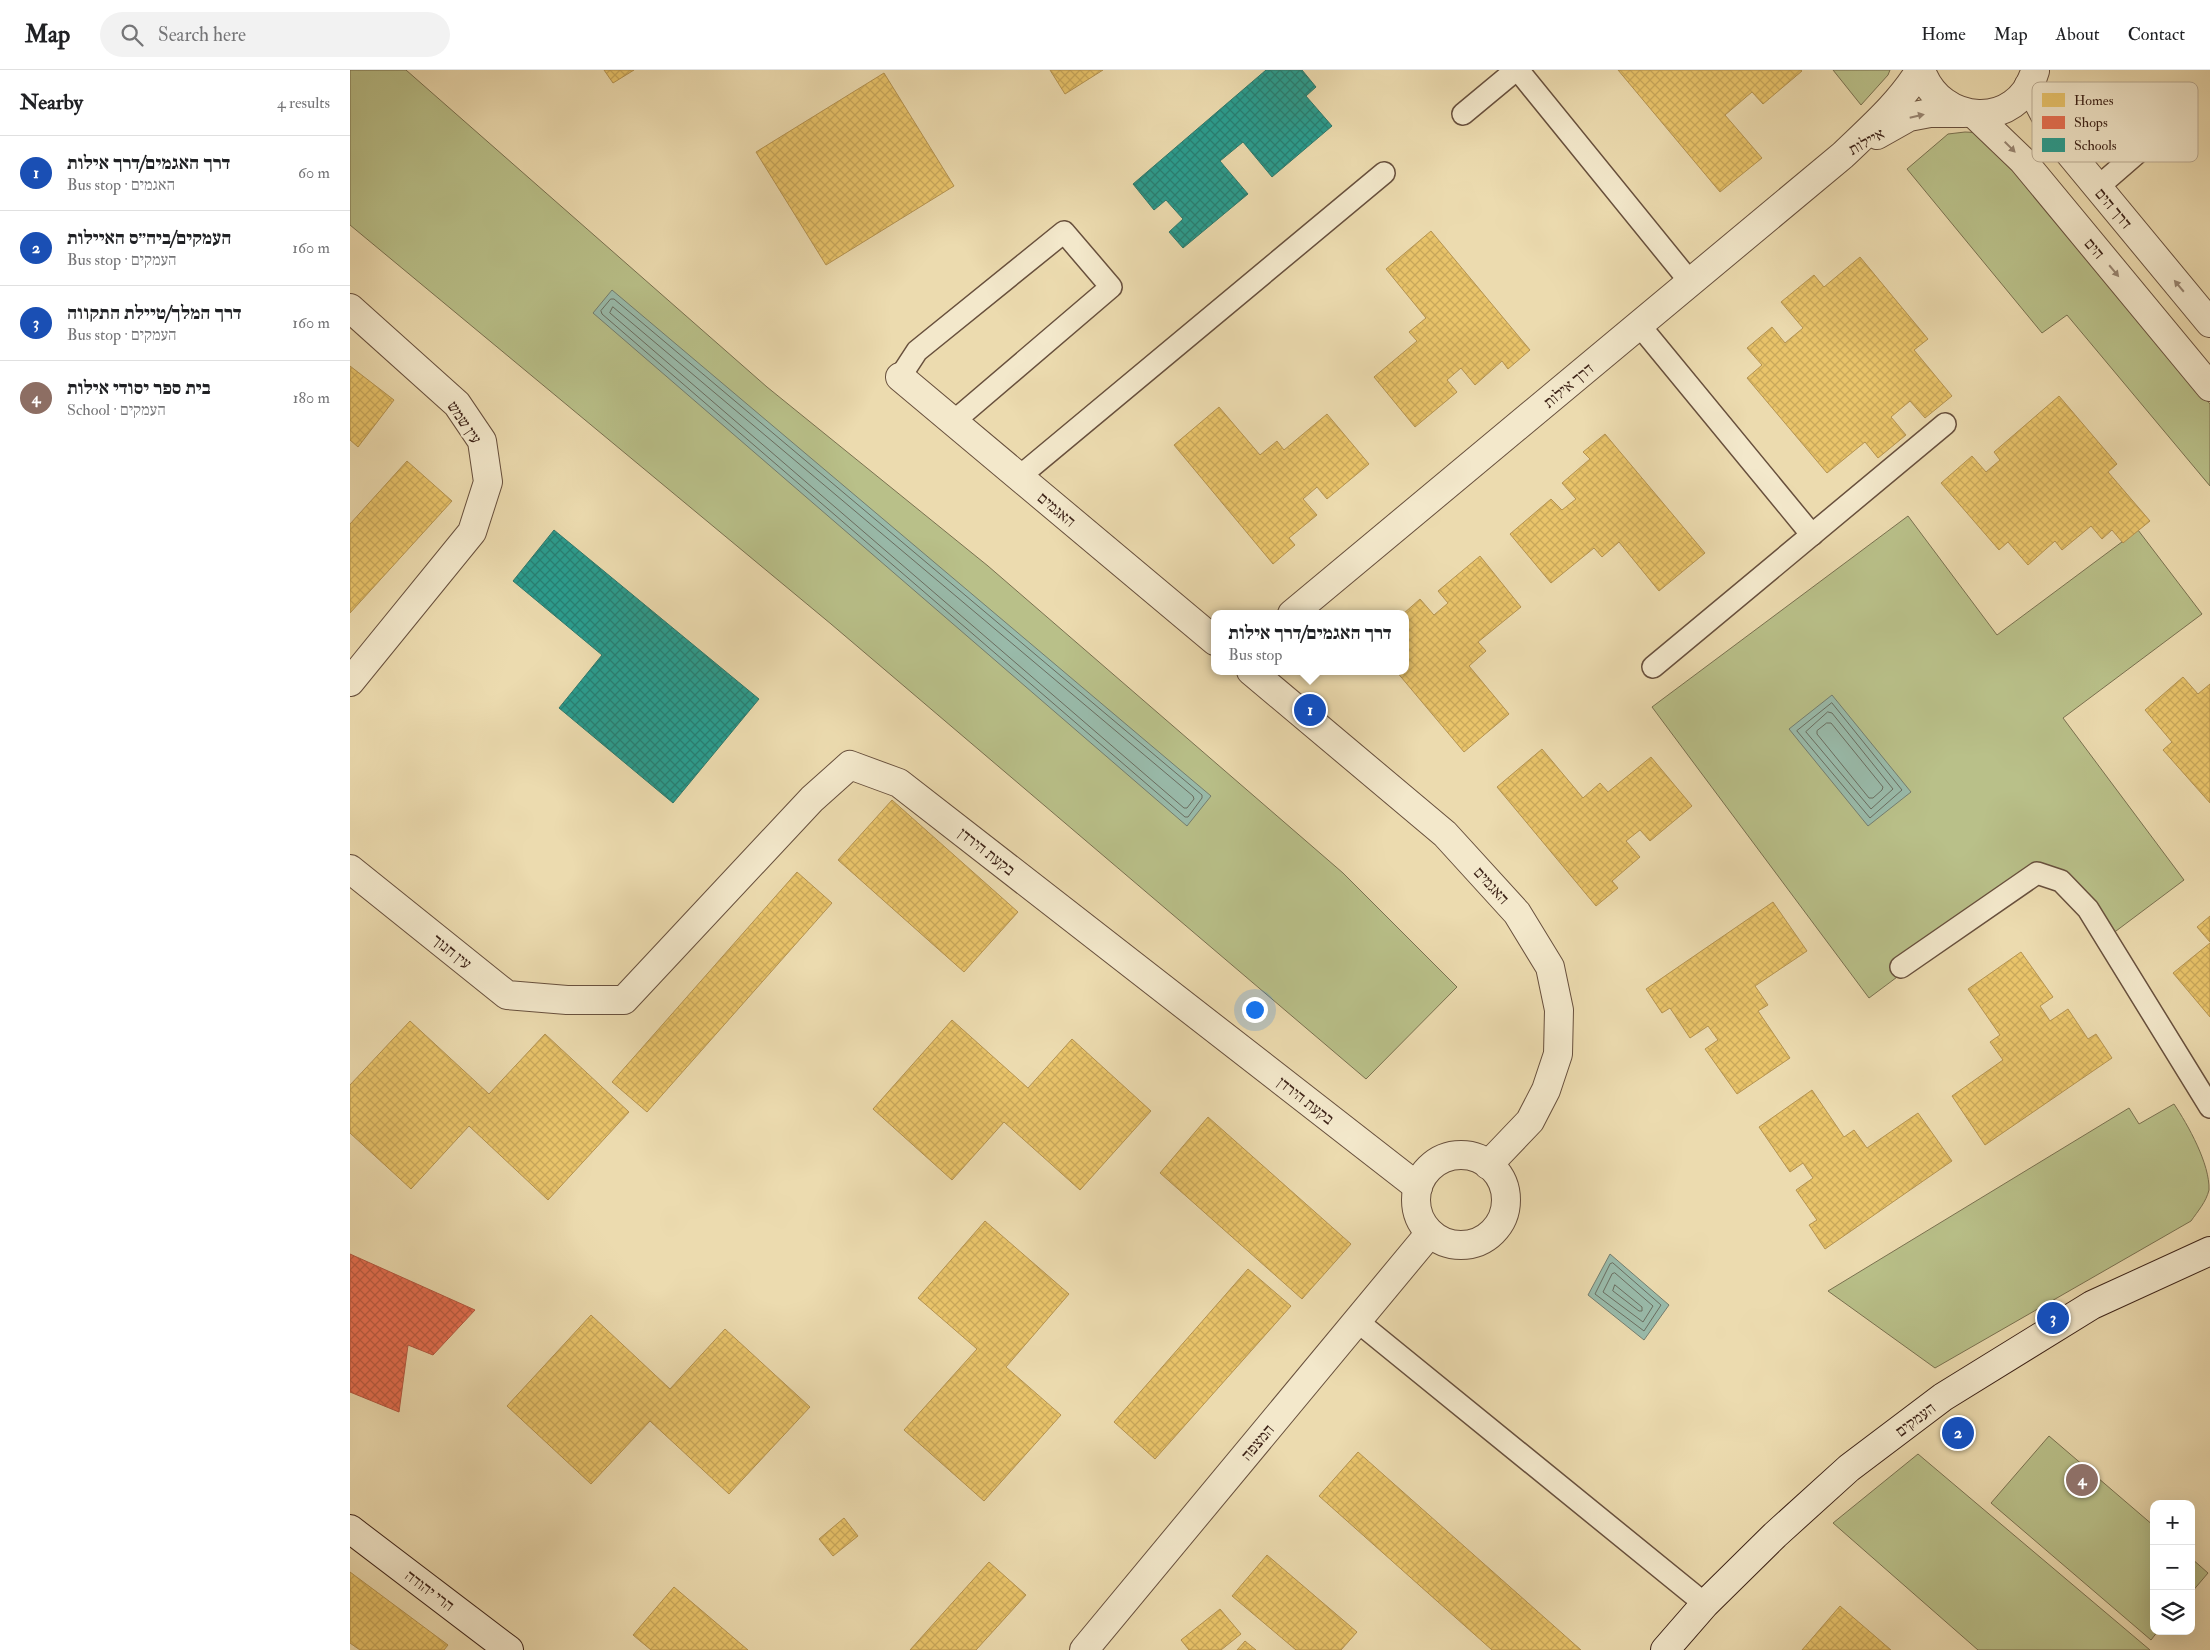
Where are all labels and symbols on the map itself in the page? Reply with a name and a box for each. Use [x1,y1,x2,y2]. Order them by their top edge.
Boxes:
legend [2032,82,2198,162]
text: Homes [2074,92,2114,109]
one-way arrow [1909,111,1925,119]
text: Shops [2074,114,2108,132]
street label: איילות [1845,124,1888,160]
text: Schools [2074,137,2117,154]
one-way arrow [2004,141,2016,153]
street label: דרך הים [2090,184,2136,233]
street label: הים [2080,234,2109,263]
one-way arrow [2109,265,2120,278]
one-way arrow [2174,280,2185,292]
street label: דרך אילות [1539,359,1598,413]
street label: עין שמש [443,397,486,448]
street label: האגמים [1033,488,1080,532]
pin: 1 [1294,691,1326,729]
street label: בקעת הירדן [954,823,1019,880]
street label: האגמים [1469,863,1513,909]
street label: עין חנוך [428,930,476,974]
your location [1242,997,1268,1023]
street label: בקעת הירדן [1273,1072,1338,1129]
pin: 3 [2037,1299,2069,1337]
street label: העמקים [1891,1398,1940,1442]
pin: 2 [1942,1414,1974,1452]
street label: המצפה [1237,1420,1279,1465]
pin: 4 [2066,1461,2098,1499]
street label: הרי יהודה [401,1566,458,1616]

